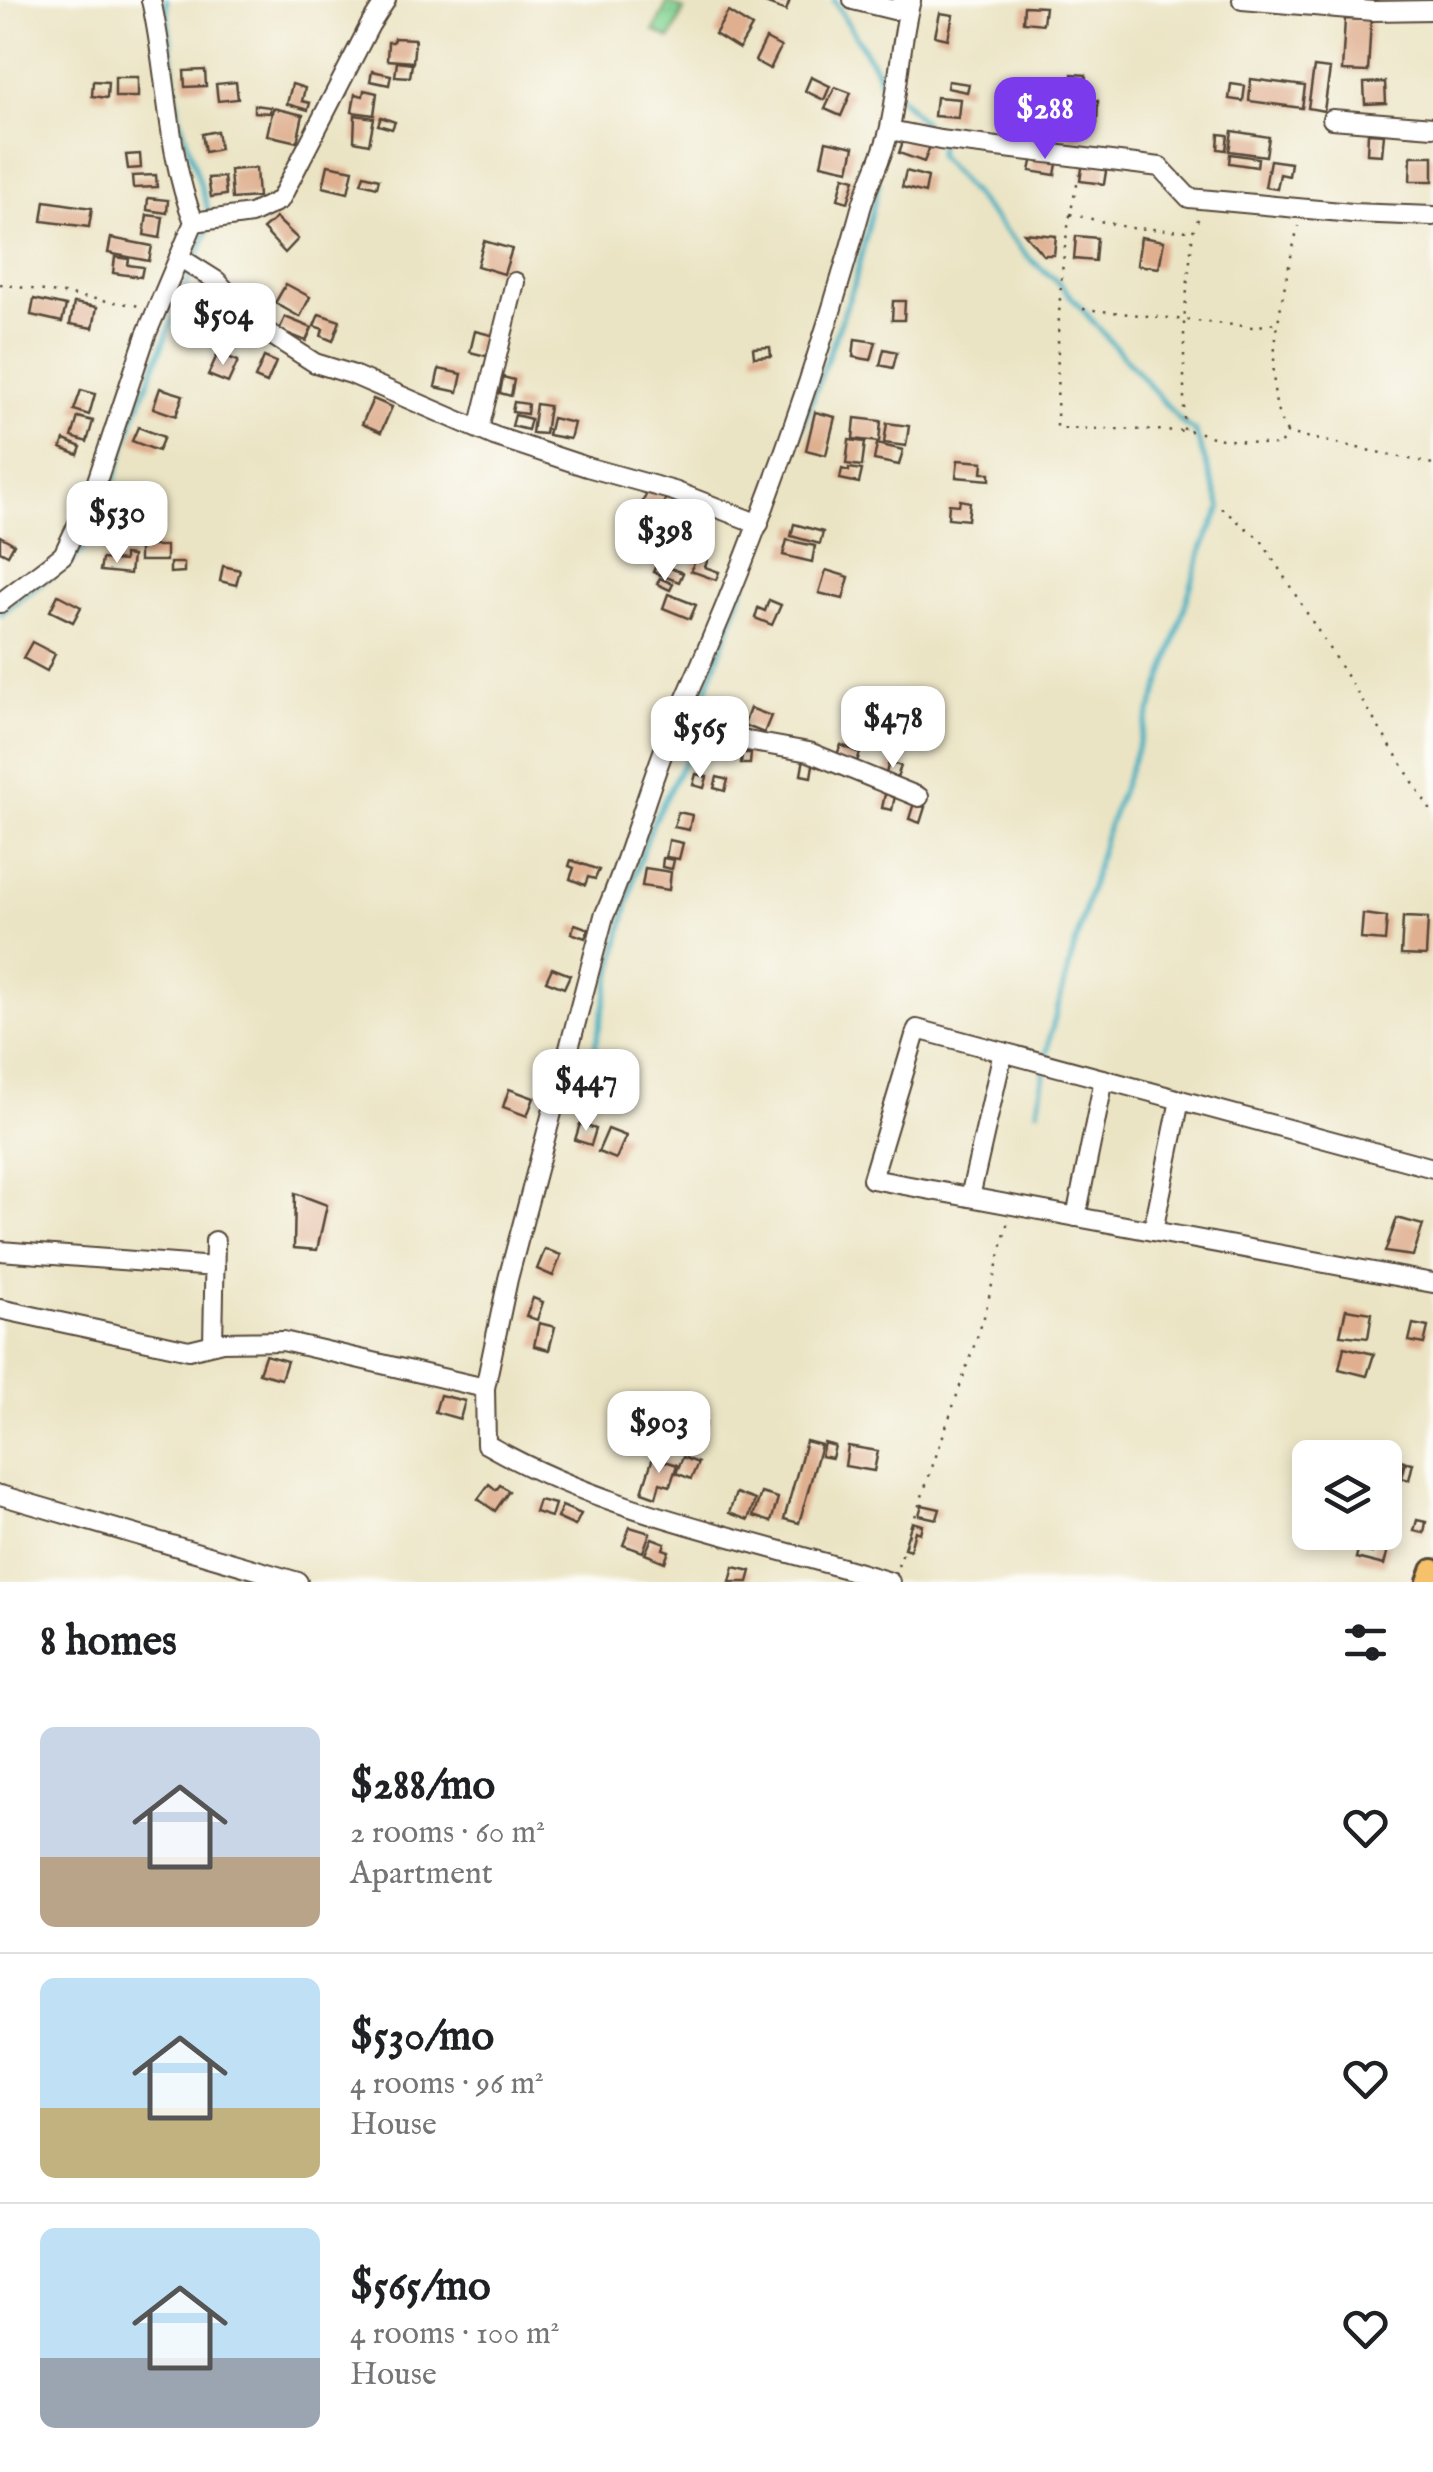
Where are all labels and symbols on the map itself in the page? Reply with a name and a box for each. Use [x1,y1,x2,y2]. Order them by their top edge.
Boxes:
pin: $288 [986,77,1104,162]
pin: $504 [164,283,282,368]
pin: $530 [58,481,176,566]
pin: $398 [606,499,724,584]
pin: $478 [834,686,952,771]
pin: $565 [641,696,759,781]
pin: $447 [527,1049,645,1134]
pin: $903 [600,1391,718,1476]

